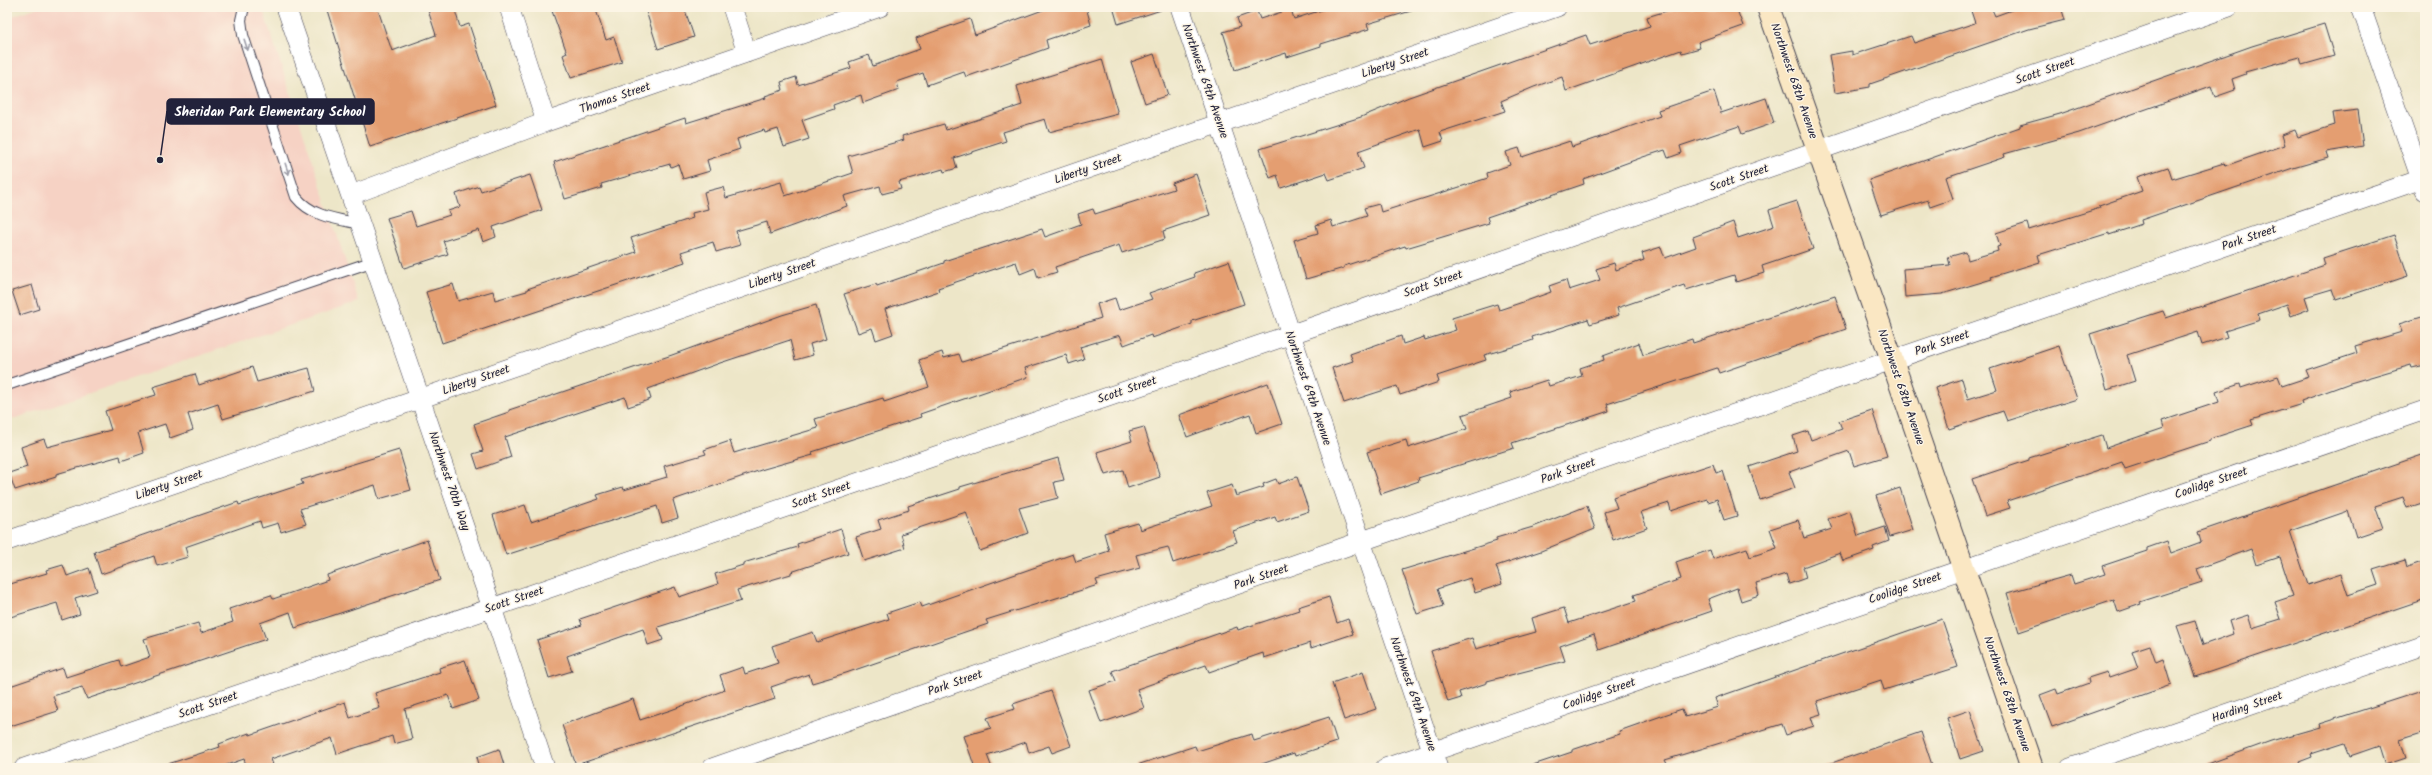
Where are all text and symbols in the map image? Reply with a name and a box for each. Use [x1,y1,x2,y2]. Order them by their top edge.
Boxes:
street label: Northwest 68th Avenue [1765,20,1823,142]
street label: Northwest 69th Avenue [1176,21,1234,142]
one-way arrow [243,39,250,52]
street label: Liberty Street [1359,42,1432,83]
street label: Scott Street [2013,52,2078,90]
street label: Thomas Street [577,77,653,119]
callout: Sheridan Park Elementary School [167,99,374,124]
text: Sheridan Park Elementary School [175,102,366,123]
street label: Liberty Street [1052,148,1125,189]
street label: Scott Street [1707,159,1772,197]
one-way arrow [284,162,291,175]
street label: Park Street [2219,220,2279,256]
street label: Liberty Street [746,253,819,294]
street label: Scott Street [1401,265,1466,303]
street label: Park Street [1912,325,1972,361]
street label: Northwest 68th Avenue [1872,326,1930,448]
street label: Northwest 69th Avenue [1279,328,1337,449]
street label: Liberty Street [440,359,513,400]
street label: Scott Street [1095,371,1160,409]
street label: Northwest 70th Way [423,428,475,534]
street label: Park Street [1538,453,1598,489]
street label: Coolidge Street [2172,462,2250,504]
street label: Liberty Street [133,464,206,505]
street label: Scott Street [789,476,854,514]
street label: Park Street [1231,559,1291,595]
street label: Coolidge Street [1866,567,1944,609]
street label: Scott Street [482,581,547,619]
street label: Northwest 68th Avenue [1978,633,2036,755]
street label: Northwest 69th Avenue [1384,634,1442,755]
street label: Park Street [925,665,985,701]
street label: Coolidge Street [1560,673,1638,715]
street label: Scott Street [176,686,241,724]
street label: Harding Street [2209,686,2285,728]

